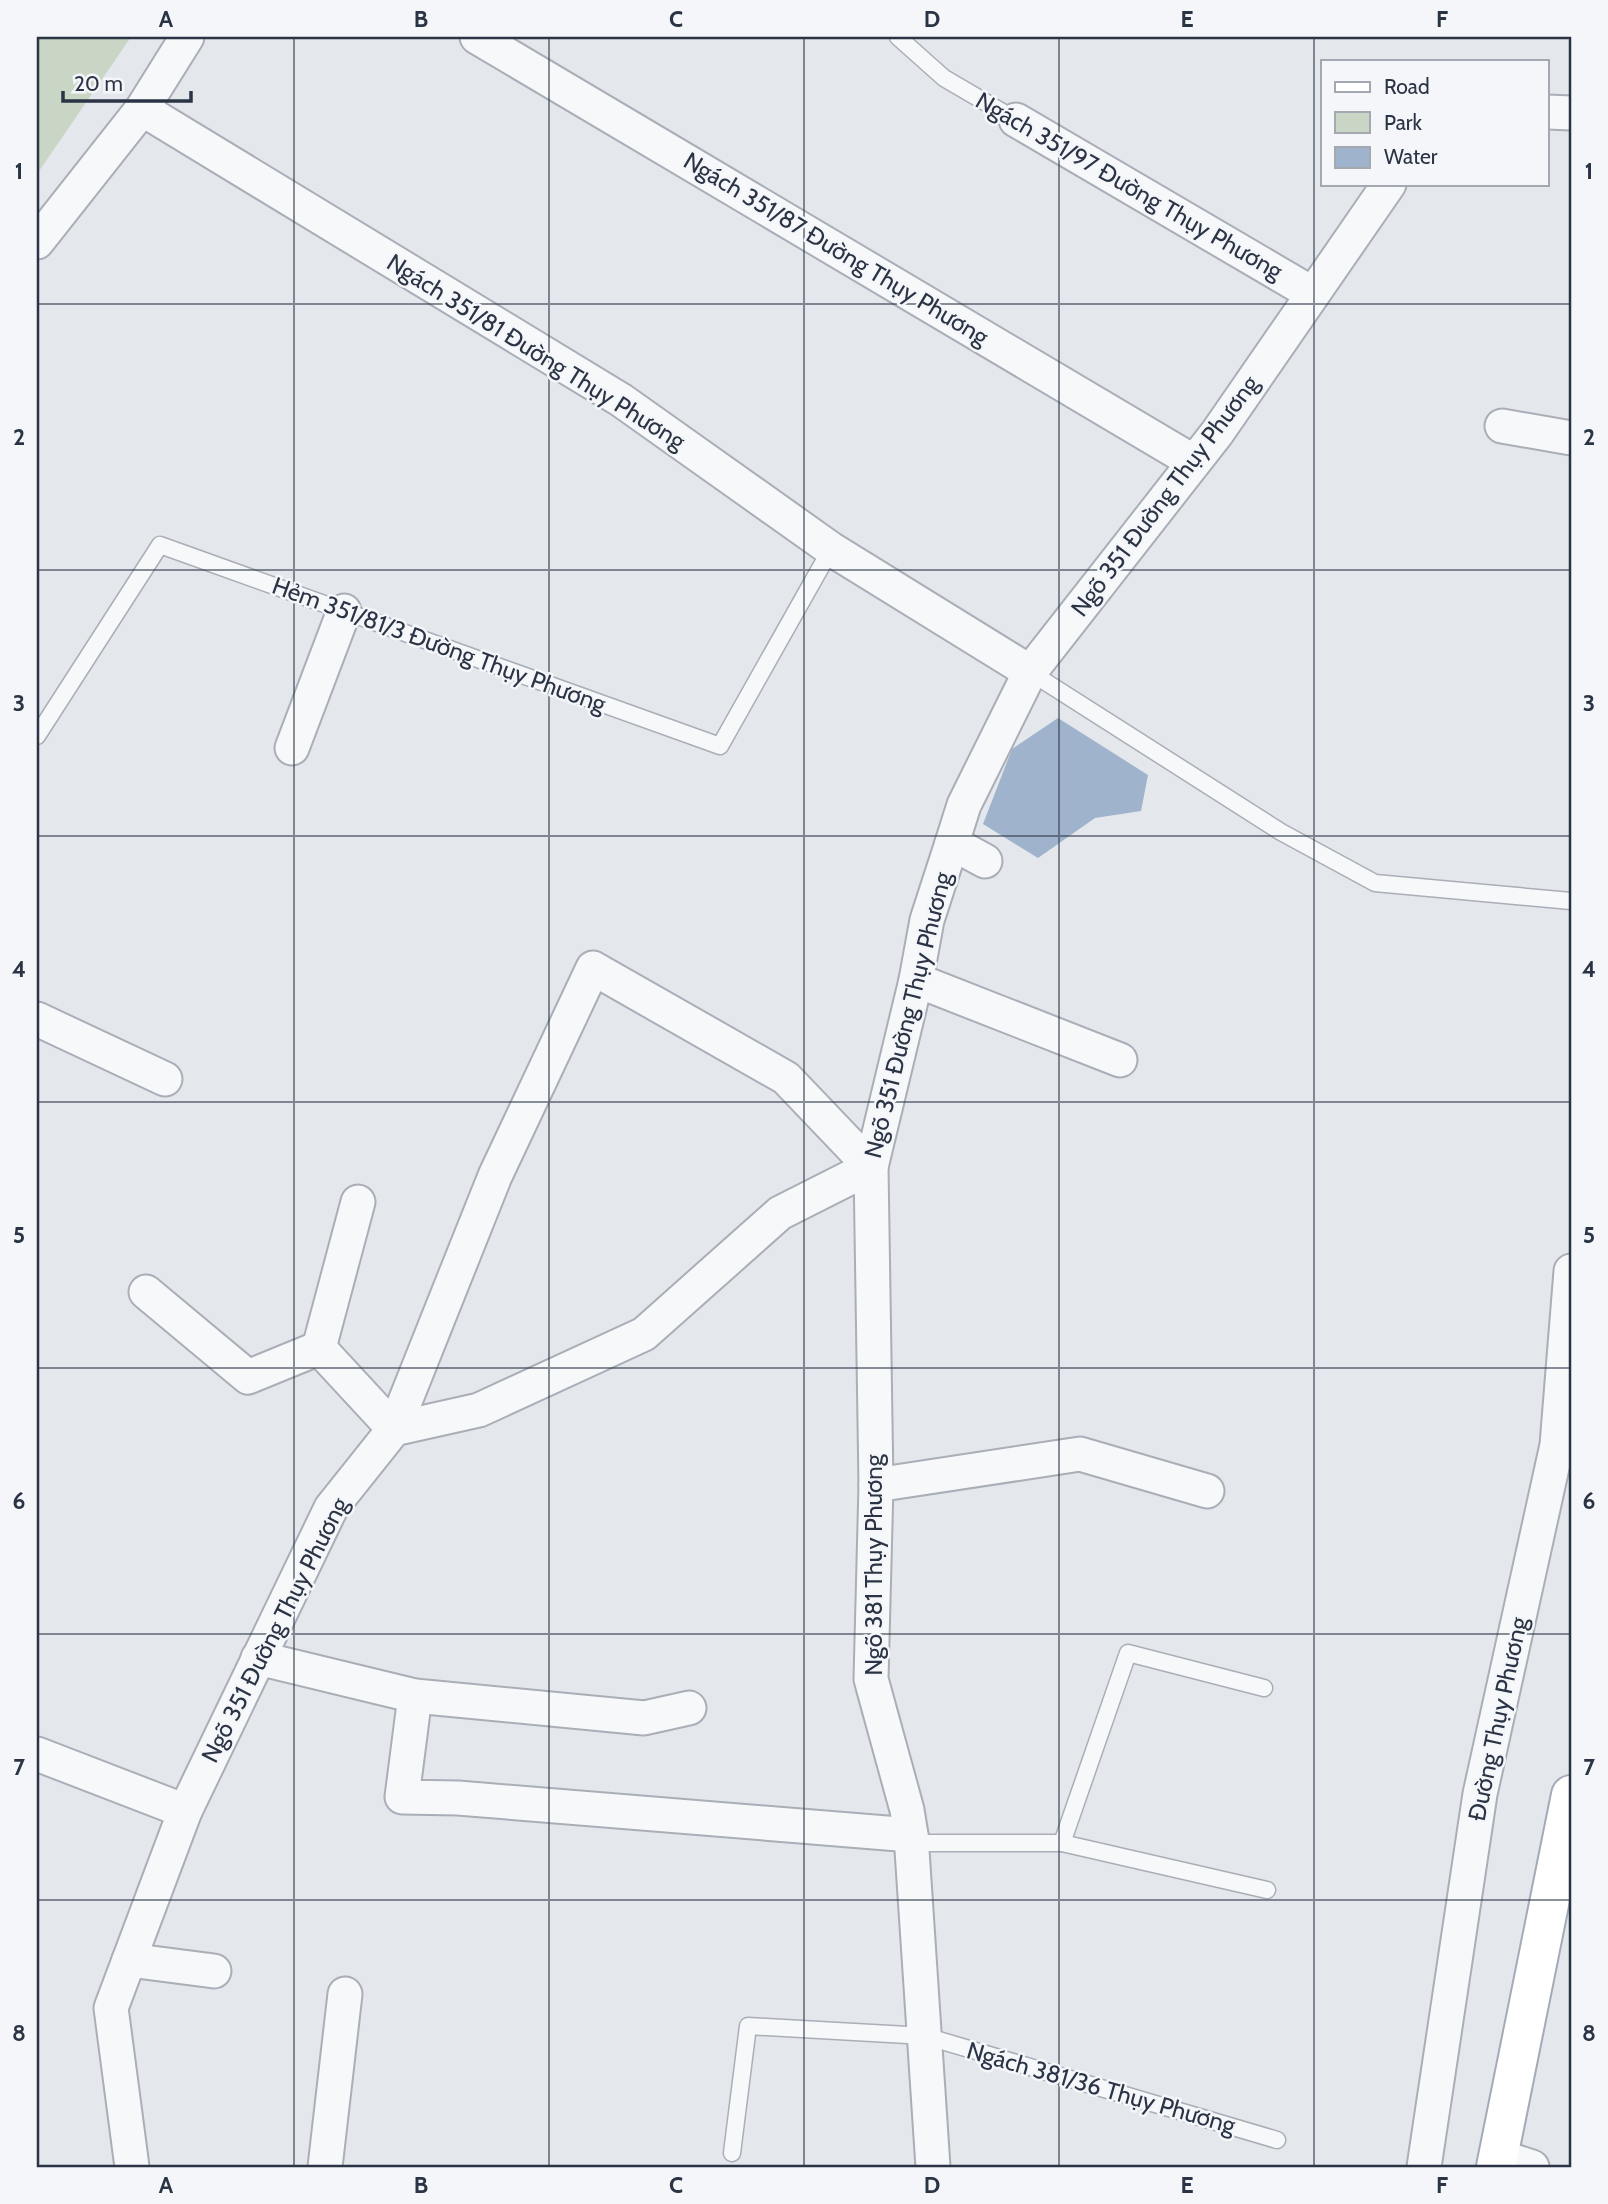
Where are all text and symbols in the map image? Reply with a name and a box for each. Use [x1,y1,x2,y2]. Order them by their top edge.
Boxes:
text: A [159,5,174,33]
text: B [414,5,428,33]
text: C [669,5,683,33]
text: D [924,5,940,33]
text: E [1180,5,1194,33]
text: F [1436,5,1448,33]
scale bar [63,60,191,104]
legend [1321,60,1548,186]
text: 20 m [74,71,123,96]
text: Road [1384,74,1430,99]
street label: Ngách 351/97 Đường Thụy Phương [971,86,1289,286]
text: Park [1384,110,1422,135]
text: Water [1384,144,1438,169]
street label: Ngách 351/87 Đường Thụy Phương [679,146,995,352]
text: 1 [15,157,23,185]
text: 1 [1585,157,1593,185]
street label: Ngách 351/81 Đường Thụy Phương [382,248,692,456]
street label: Ngõ 351 Đường Thụy Phương [1065,369,1265,622]
text: 2 [13,423,25,451]
text: 2 [1583,423,1595,451]
street label: Hẻm 351/81/3 Đường Thụy Phương [268,571,611,719]
text: 3 [13,689,25,717]
text: 3 [1583,689,1595,717]
street label: Ngõ 351 Đường Thụy Phương [858,868,957,1161]
text: 4 [12,955,26,983]
text: 4 [1582,955,1596,983]
text: 5 [13,1221,25,1249]
text: 5 [1583,1221,1595,1249]
street label: Ngõ 381 Thụy Phương [859,1453,888,1676]
text: 6 [13,1487,25,1515]
text: 6 [1583,1487,1595,1515]
street label: Ngõ 351 Đường Thụy Phương [195,1491,355,1767]
street label: Đường Thụy Phương [1462,1613,1533,1823]
text: 7 [13,1753,25,1781]
text: 7 [1583,1753,1595,1781]
text: 8 [12,2019,26,2047]
text: 8 [1582,2019,1596,2047]
street label: Ngách 381/36 Thụy Phương [964,2035,1240,2140]
text: A [159,2171,174,2199]
text: B [414,2171,428,2199]
text: C [669,2171,683,2199]
text: D [924,2171,940,2199]
text: E [1180,2171,1194,2199]
text: F [1436,2171,1448,2199]

